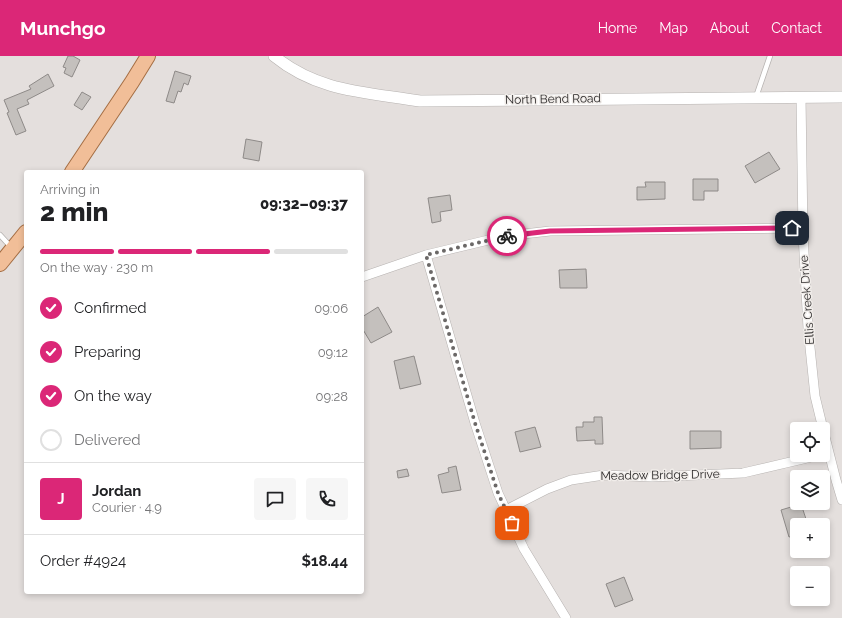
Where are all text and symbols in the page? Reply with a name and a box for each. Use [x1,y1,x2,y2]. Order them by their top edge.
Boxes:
text: Munchgo [20,17,105,39]
text: Home [598,20,637,36]
text: Map [659,20,688,36]
text: About [710,20,749,36]
text: Contact [771,20,822,36]
street label: North Bend Road [505,91,601,107]
text: Arriving in [40,182,100,197]
text: 09:32–09:37 [260,195,348,213]
text: 2 min [40,197,108,227]
pin [775,211,809,245]
courier [487,216,527,256]
icon: home [781,217,803,239]
icon: bike [496,225,518,247]
street label: Ellis Creek Drive [797,255,817,345]
text: On the way · 230 m [40,260,153,275]
icon: check [40,297,62,319]
text: Confirmed [74,299,147,317]
text: 09:06 [314,301,348,316]
icon: check [40,341,62,363]
text: Preparing [74,343,141,361]
text: 09:12 [318,345,348,360]
icon: check [40,385,62,407]
text: On the way [74,387,152,405]
text: 09:28 [315,389,348,404]
map controls [790,422,830,606]
button: locate [790,422,830,462]
text: Delivered [74,431,141,449]
street label: Meadow Bridge Drive [600,467,720,483]
button: layers [790,470,830,510]
button: chat [254,478,296,520]
button: phone [306,478,348,520]
text: Jordan [92,482,141,500]
text: J [57,490,65,508]
text: Courier · 4.9 [92,500,162,515]
pin [495,506,529,540]
icon: bag [501,512,523,534]
button: + [790,518,830,558]
text: Order #4924 [40,552,126,570]
text: $18.44 [302,552,348,570]
button: − [790,566,830,606]

